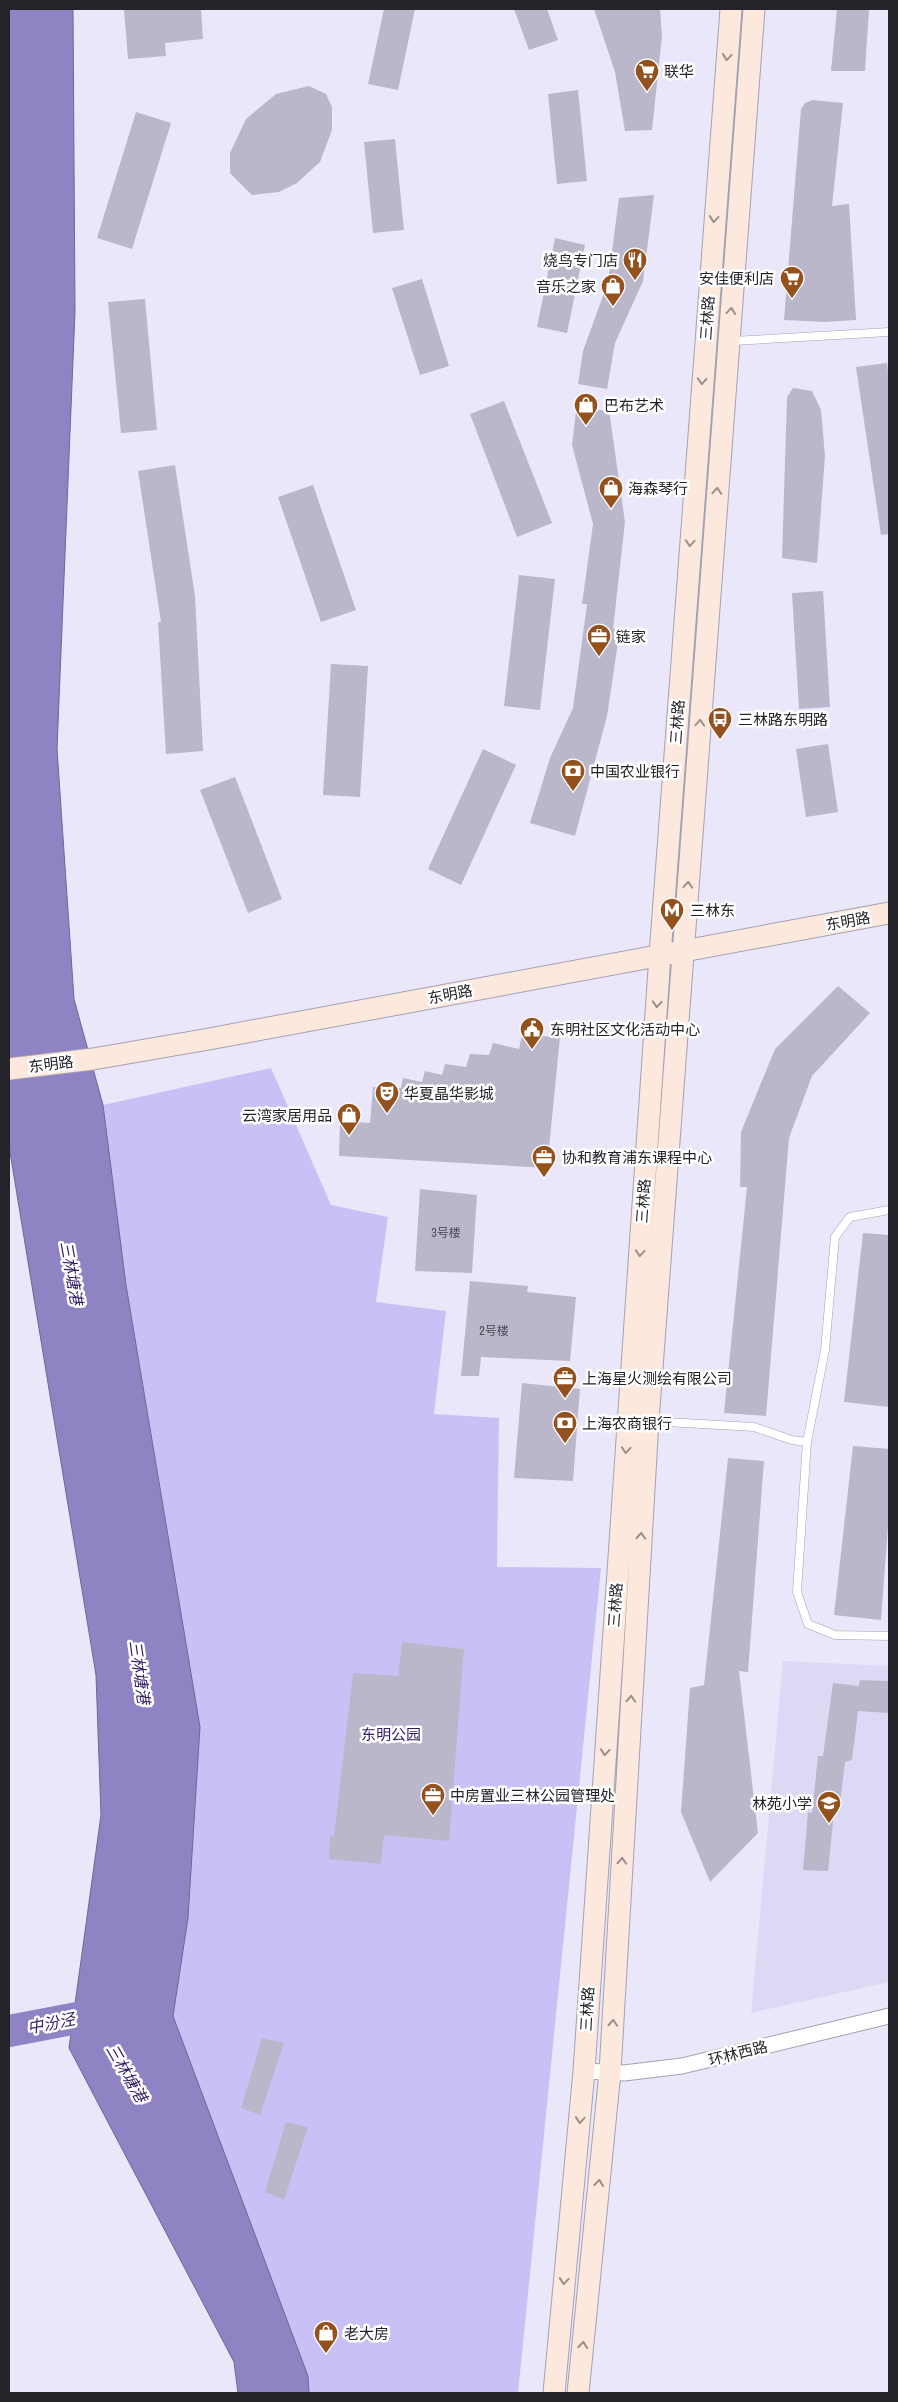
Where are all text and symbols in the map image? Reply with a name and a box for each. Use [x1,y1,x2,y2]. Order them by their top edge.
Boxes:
one-way arrow [722,54,733,62]
supermarket icon: 联华 [634,58,660,92]
place label: 联华 [664,61,694,82]
one-way arrow [709,216,720,224]
restaurant icon: 烧鸟专门店 [622,247,648,281]
place label: 烧鸟专门店 [543,250,618,271]
supermarket icon: 安佳便利店 [779,265,805,299]
place label: 安佳便利店 [699,268,774,289]
shop icon: 音乐之家 [600,273,626,307]
place label: 音乐之家 [536,276,596,297]
street label: 三林路 [695,295,719,341]
one-way arrow [725,307,736,315]
one-way arrow [697,378,708,386]
shop icon: 巴布艺术 [573,392,599,426]
place label: 巴布艺术 [604,395,664,416]
shop icon: 海森琴行 [598,475,624,509]
place label: 海森琴行 [628,478,688,499]
one-way arrow [711,486,722,494]
one-way arrow [685,540,696,548]
office icon: 链家 [586,623,612,657]
place label: 链家 [616,626,646,647]
street label: 三林路 [665,699,689,745]
bus stop icon: 三林路东明路 [707,706,733,740]
place label: 三林路东明路 [738,709,828,730]
one-way arrow [694,718,705,726]
bank icon: 中国农业银行 [560,758,586,792]
place label: 中国农业银行 [590,761,680,782]
one-way arrow [682,880,693,888]
metro station icon: 三林东 [659,897,685,931]
place label: 三林东 [690,900,735,921]
street label: 东明路 [824,907,872,935]
street label: 东明路 [426,979,474,1009]
one-way arrow [652,1000,663,1008]
public building icon: 东明社区文化活动中心 [519,1016,545,1050]
place label: 东明社区文化活动中心 [550,1019,700,1040]
street label: 东明路 [27,1051,75,1077]
theatre icon: 华夏晶华影城 [374,1080,400,1114]
place label: 华夏晶华影城 [404,1083,494,1104]
shop icon: 云湾家居用品 [336,1102,362,1136]
place label: 云湾家居用品 [242,1105,332,1126]
office icon: 协和教育浦东课程中心 [531,1144,557,1178]
place label: 协和教育浦东课程中心 [562,1147,712,1168]
street label: 三林路 [631,1178,655,1224]
house number: 3号楼 [431,1225,461,1241]
water label: 三林塘港 [56,1240,89,1308]
one-way arrow [634,1249,645,1257]
house number: 2号楼 [479,1323,509,1339]
office icon: 上海星火测绘有限公司 [552,1365,578,1399]
place label: 上海星火测绘有限公司 [582,1368,732,1389]
bank icon: 上海农商银行 [552,1410,578,1444]
place label: 上海农商银行 [582,1413,672,1434]
one-way arrow [620,1446,631,1454]
one-way arrow [636,1532,647,1540]
street label: 三林路 [603,1582,627,1628]
water label: 三林塘港 [125,1639,156,1707]
one-way arrow [626,1694,637,1702]
park label: 东明公园 [361,1724,421,1745]
one-way arrow [599,1748,610,1756]
office icon: 中房置业三林公园管理处 [420,1782,446,1816]
place label: 中房置业三林公园管理处 [450,1785,615,1806]
school or university icon: 林苑小学 [816,1790,842,1824]
place label: 林苑小学 [752,1793,812,1814]
one-way arrow [616,1856,627,1864]
street label: 三林路 [575,1986,599,2032]
water label: 中汾泾 [25,2007,79,2038]
one-way arrow [607,2019,618,2027]
street label: 环林西路 [706,2036,770,2070]
water label: 三林塘港 [101,2040,154,2108]
one-way arrow [574,2116,585,2124]
one-way arrow [593,2179,604,2187]
one-way arrow [559,2278,570,2286]
shop icon: 老大房 [313,2320,339,2354]
place label: 老大房 [344,2323,389,2344]
one-way arrow [577,2340,588,2348]

